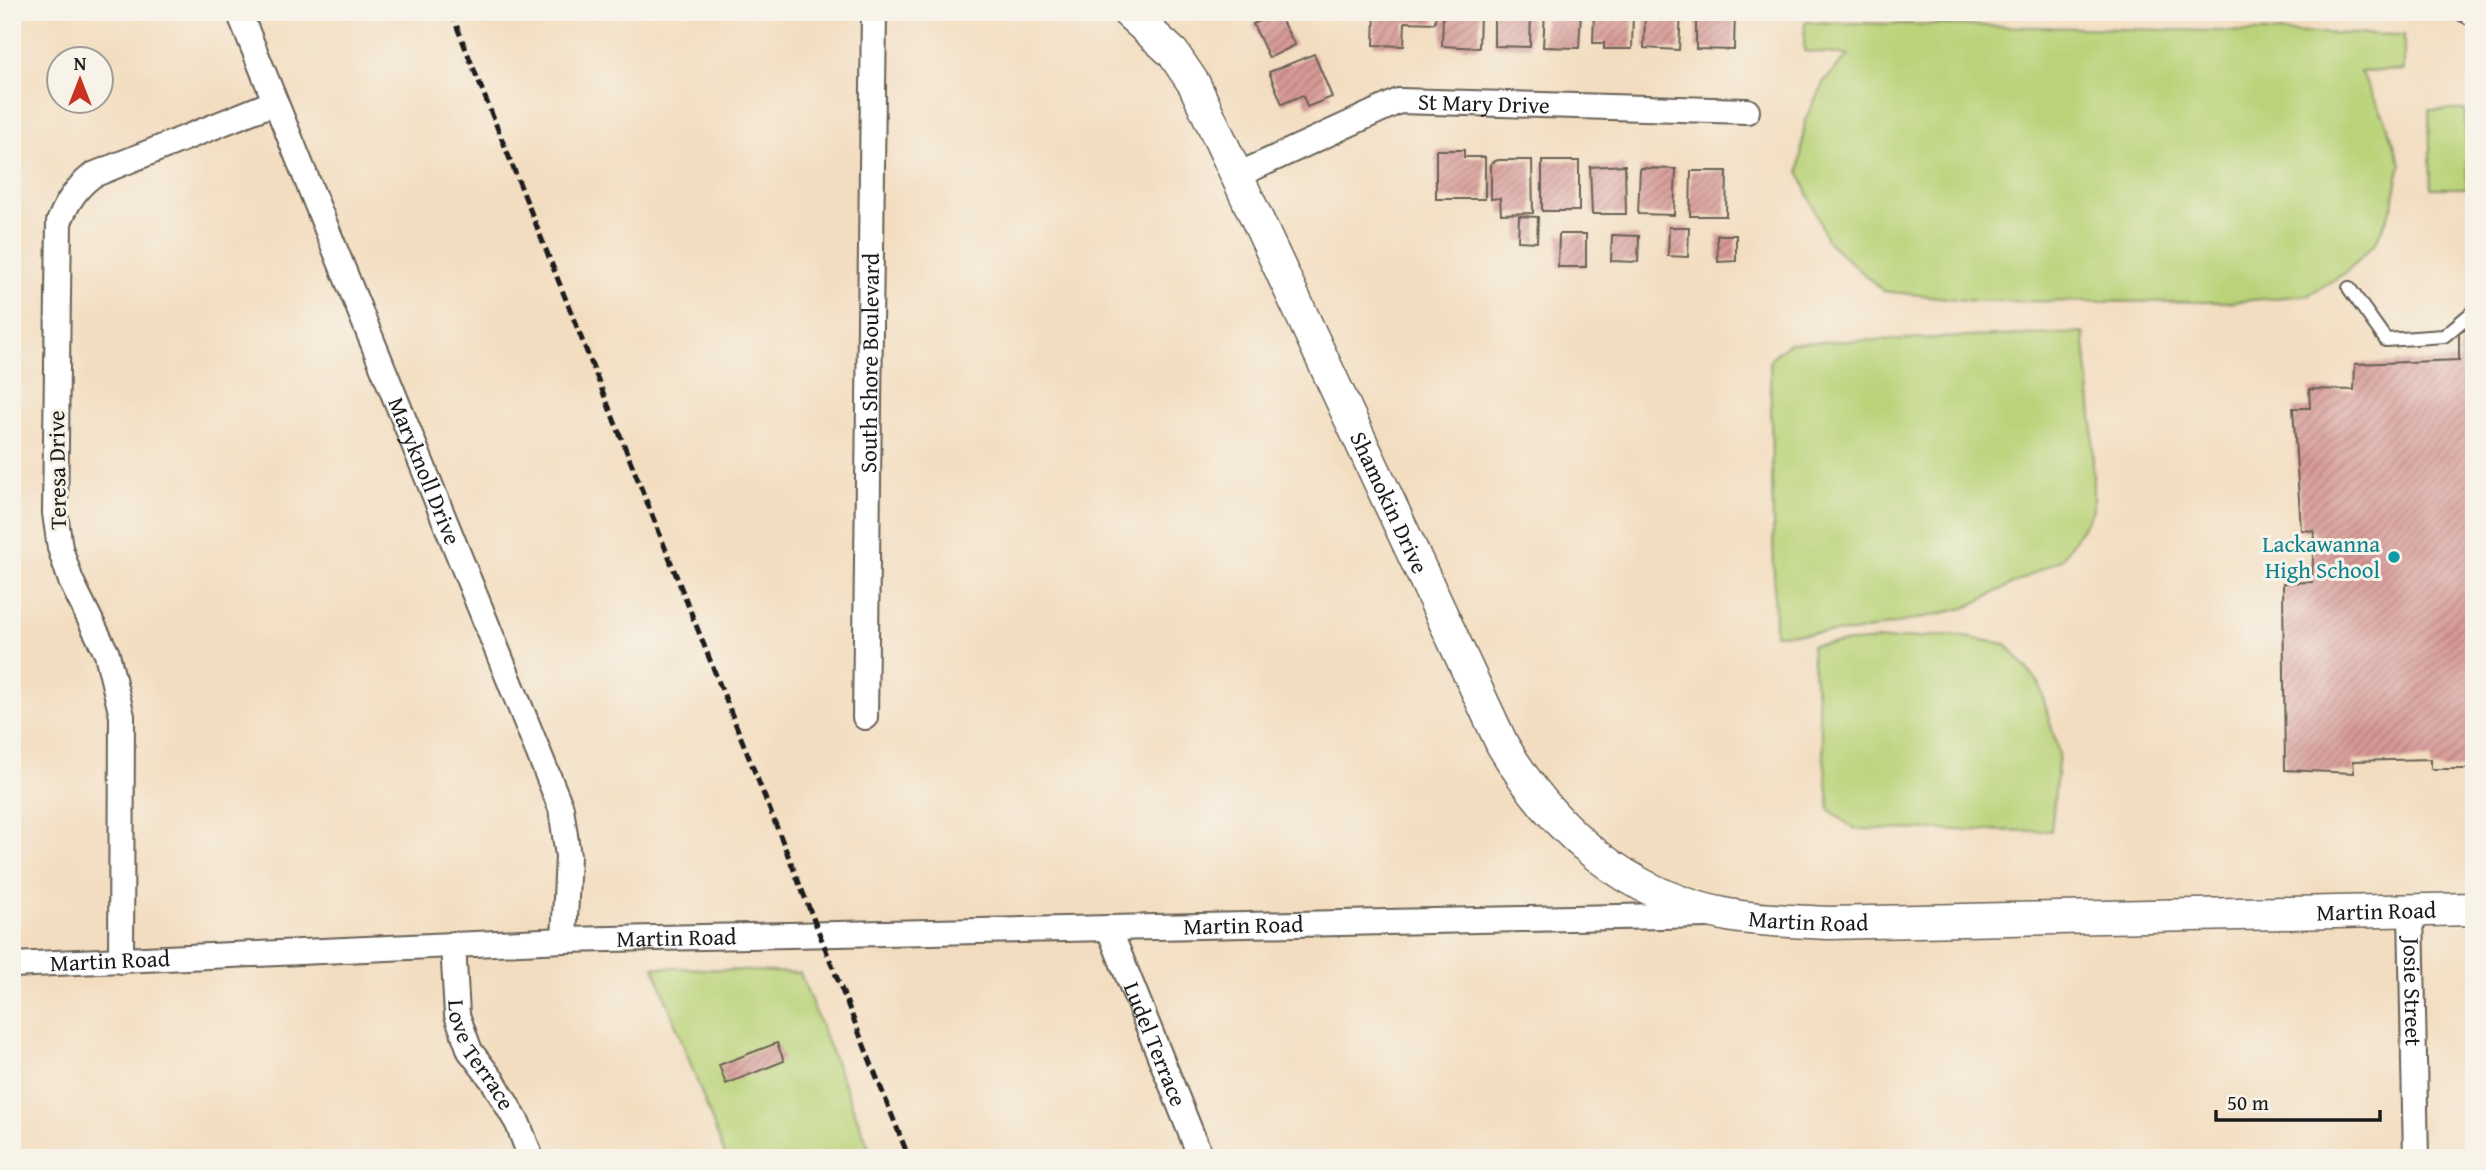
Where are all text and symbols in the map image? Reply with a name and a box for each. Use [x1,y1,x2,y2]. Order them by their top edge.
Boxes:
north arrow [46,46,116,116]
text: N [74,49,87,77]
street label: St Mary Drive [1417,85,1550,121]
street label: South Shore Boulevard [851,252,887,473]
street label: Maryknoll Drive [380,392,470,550]
street label: Teresa Drive [39,410,74,530]
street label: Shamokin Drive [1342,426,1437,579]
place label: Lackawanna High School [2262,527,2380,586]
marker: Lackawanna High School [2386,549,2402,565]
street label: Martin Road [2316,893,2437,928]
street label: Martin Road [1747,901,1869,939]
street label: Martin Road [1183,907,1304,942]
street label: Martin Road [616,919,737,955]
street label: Josie Street [2395,934,2431,1047]
street label: Martin Road [49,941,171,979]
street label: Ludel Terrace [1116,977,1196,1111]
street label: Love Terrace [440,999,523,1116]
scale bar [2216,1079,2381,1123]
text: 50 m [2227,1087,2269,1118]

